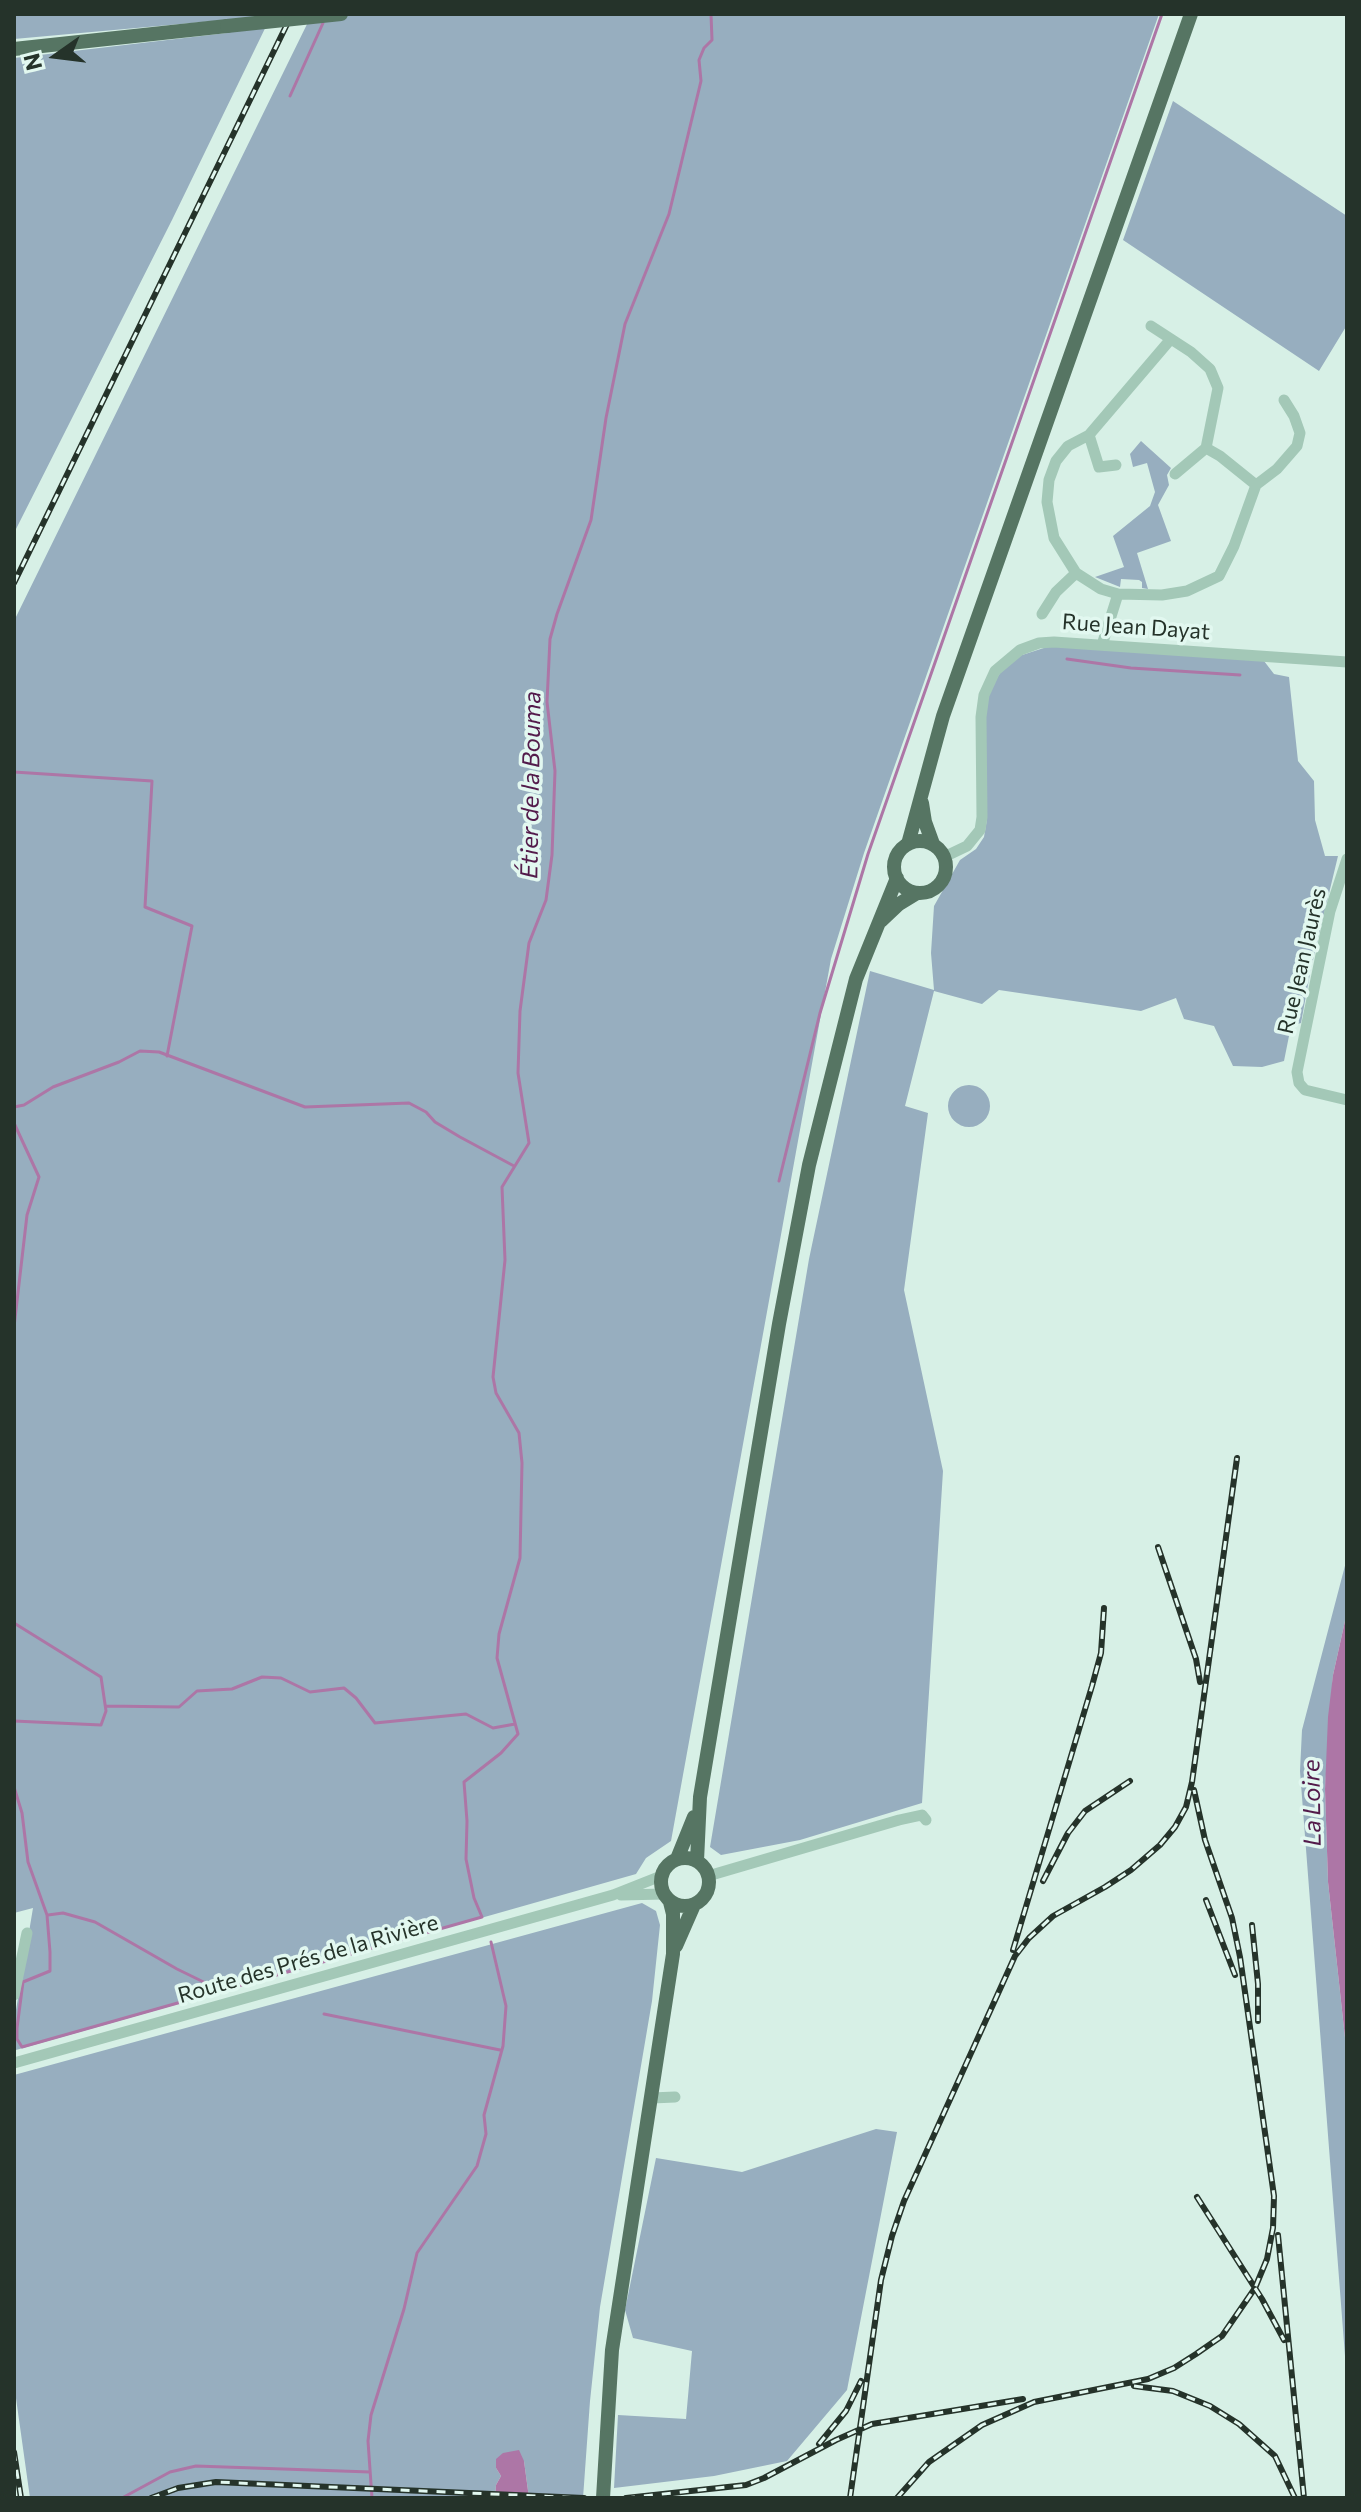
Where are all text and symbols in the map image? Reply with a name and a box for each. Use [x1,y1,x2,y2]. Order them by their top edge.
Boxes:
north arrow [16,16,96,96]
text: N [17,51,47,73]
street label: Rue Jean Dayat [1061,609,1211,645]
water label: Étier de la Bouma [515,691,547,879]
street label: Rue Jean Jaurès [1272,885,1332,1037]
water label: La Loire [1297,1759,1327,1847]
street label: Route des Prés de la Rivière [175,1909,441,2009]

